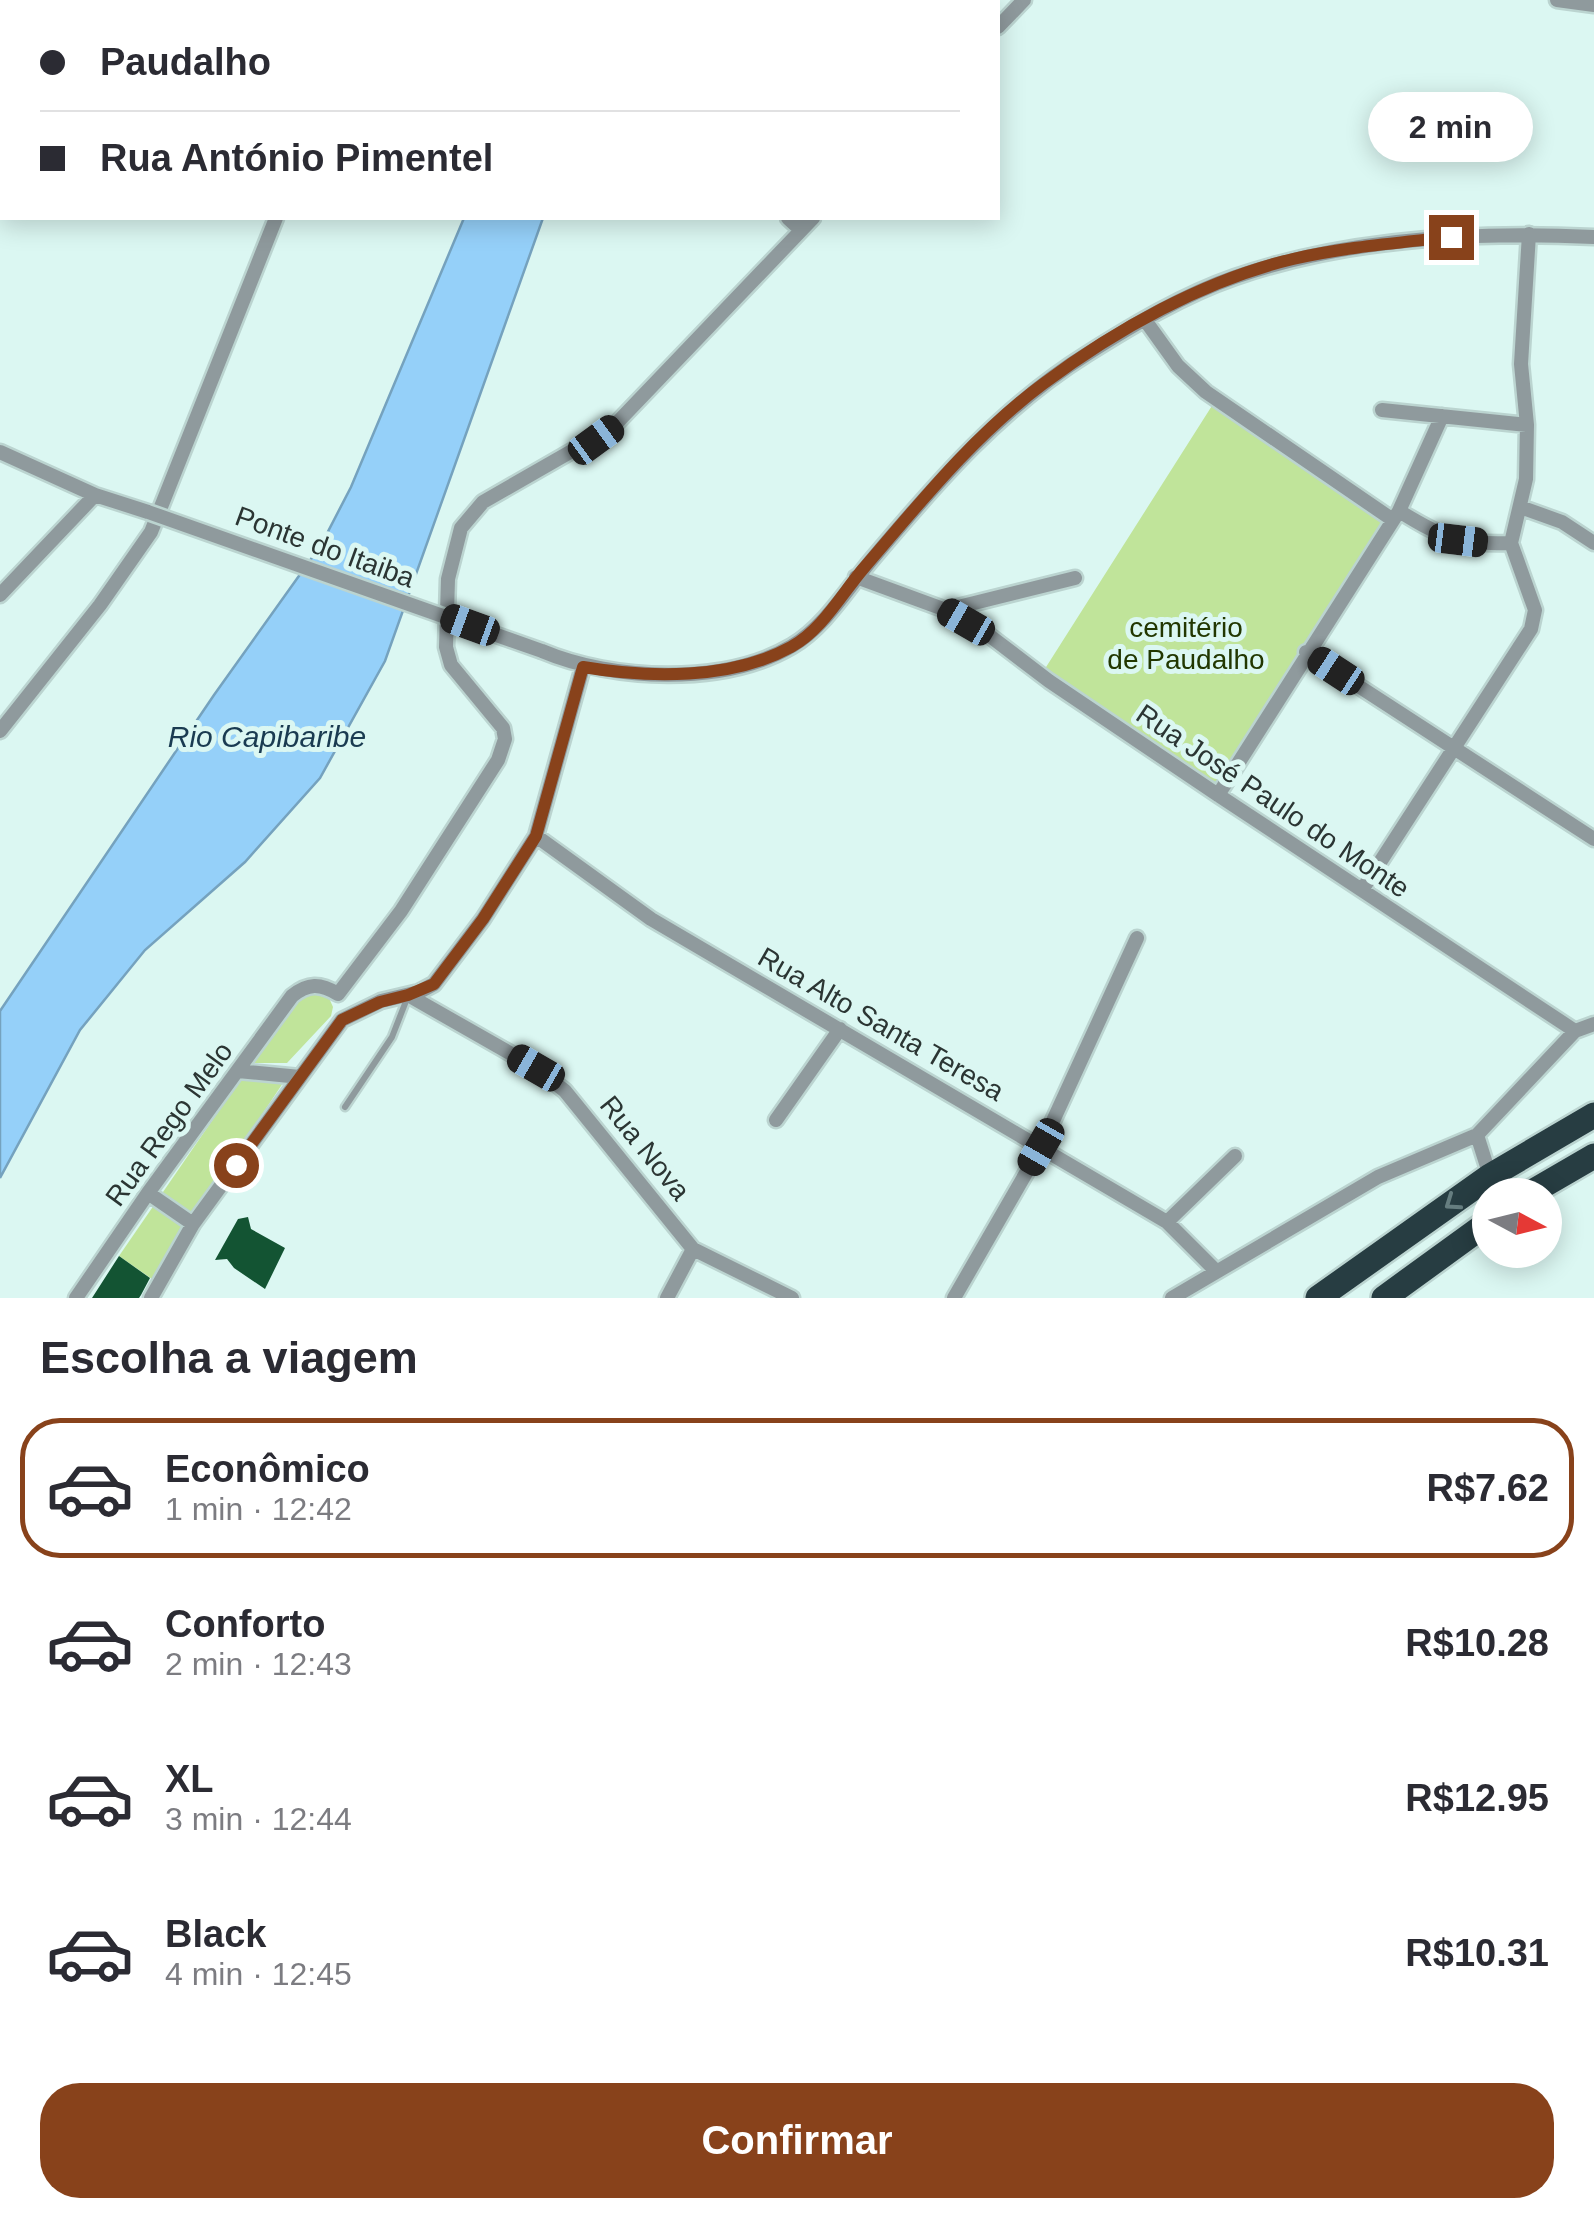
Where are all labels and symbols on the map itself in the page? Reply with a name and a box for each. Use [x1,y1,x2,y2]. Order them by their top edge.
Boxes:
callout: 2 min [1368,92,1534,162]
route end [1429,215,1474,260]
car [563,410,629,470]
street label: Ponte do Itaiba [231,500,419,594]
car [1426,521,1490,559]
car [933,594,999,650]
car [437,601,503,649]
park label: cemitério de Paudalho [1107,612,1265,675]
car [1303,642,1369,700]
street label: Rua José Paulo do Monte [1131,698,1415,904]
water label: Rio Capibaribe [168,720,366,753]
street label: Rua Alto Santa Teresa [753,941,1010,1107]
street label: Rua Rego Melo [99,1036,239,1212]
car [503,1040,569,1096]
street label: Rua Nova [594,1090,696,1206]
car [1013,1114,1069,1180]
route start [214,1143,259,1188]
north arrow [1472,1178,1562,1268]
one-way arrow [1444,1191,1463,1209]

